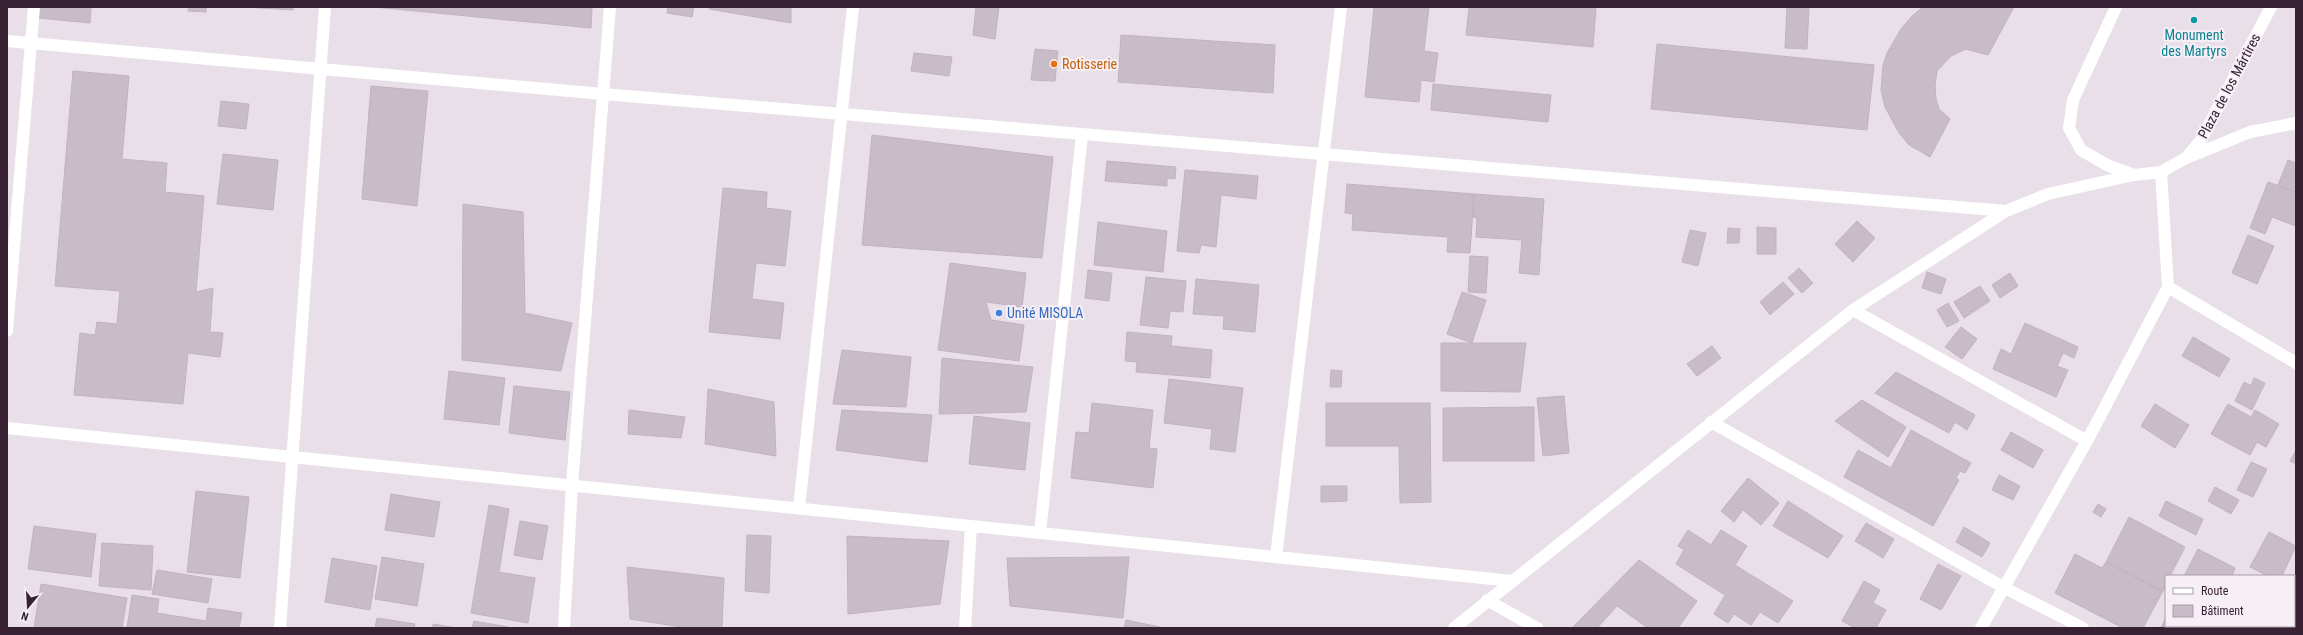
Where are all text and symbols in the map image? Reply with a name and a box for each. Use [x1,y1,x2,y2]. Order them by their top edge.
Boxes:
marker: Monument des Martyrs [2189,15,2199,25]
place label: Monument des Martyrs [2161,27,2227,59]
street label: Plaza de los Mártires [2195,31,2263,141]
place label: Rotisserie [1062,56,1118,72]
marker: Rotisserie [1049,59,1059,69]
place label: Unité MISOLA [1007,305,1083,321]
marker: Unité MISOLA [994,308,1004,318]
legend [2165,575,2295,627]
text: Route [2201,584,2229,598]
north arrow [8,587,48,627]
text: Bâtiment [2201,604,2244,618]
text: N [20,609,30,623]

